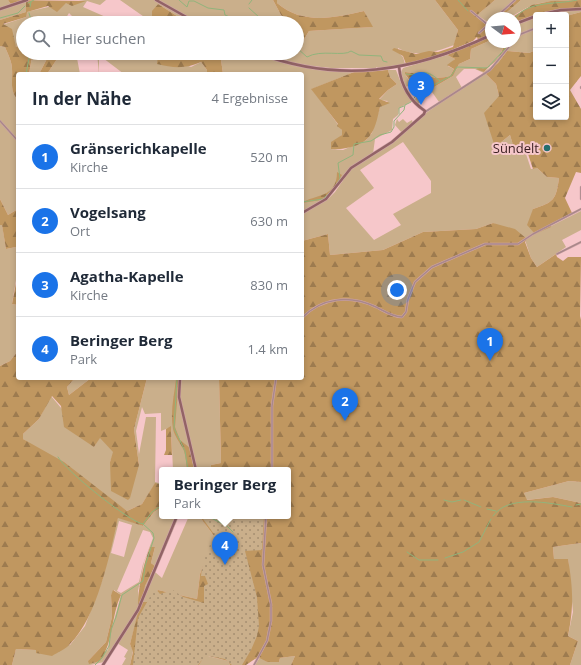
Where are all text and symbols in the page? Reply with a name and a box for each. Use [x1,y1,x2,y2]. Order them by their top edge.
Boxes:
north arrow [485,12,521,48]
map controls [533,12,569,120]
button: + [533,12,569,48]
search box [16,16,304,60]
icon: search [30,27,52,49]
text: Hier suchen [62,28,146,48]
button: − [533,48,569,84]
pin: 3 [408,72,434,105]
button: layers [533,84,569,120]
text: In der Nähe [32,87,131,110]
text: 4 Ergebnisse [211,89,288,107]
text: Gränserichkapelle [70,138,207,158]
place label: Sündelt [493,139,539,157]
marker: Sündelt [542,143,552,153]
text: 1 [41,148,49,166]
text: 520 m [250,148,288,166]
text: Kirche [70,158,108,176]
text: Vogelsang [70,202,146,222]
text: 2 [41,212,49,230]
text: 630 m [250,212,288,230]
text: Ort [70,222,90,240]
text: Agatha-Kapelle [70,266,184,286]
text: 3 [41,276,49,294]
text: 830 m [250,276,288,294]
your location [387,280,407,300]
text: Kirche [70,286,108,304]
pin: 1 [477,328,503,361]
text: Beringer Berg [70,330,172,350]
text: 4 [41,340,49,358]
text: 1.4 km [247,340,288,358]
text: Park [70,350,97,368]
pin: 2 [332,388,358,421]
popup [159,467,291,519]
text: Beringer Berg [174,474,276,494]
text: Park [174,494,201,512]
pin: 4 [212,532,238,565]

